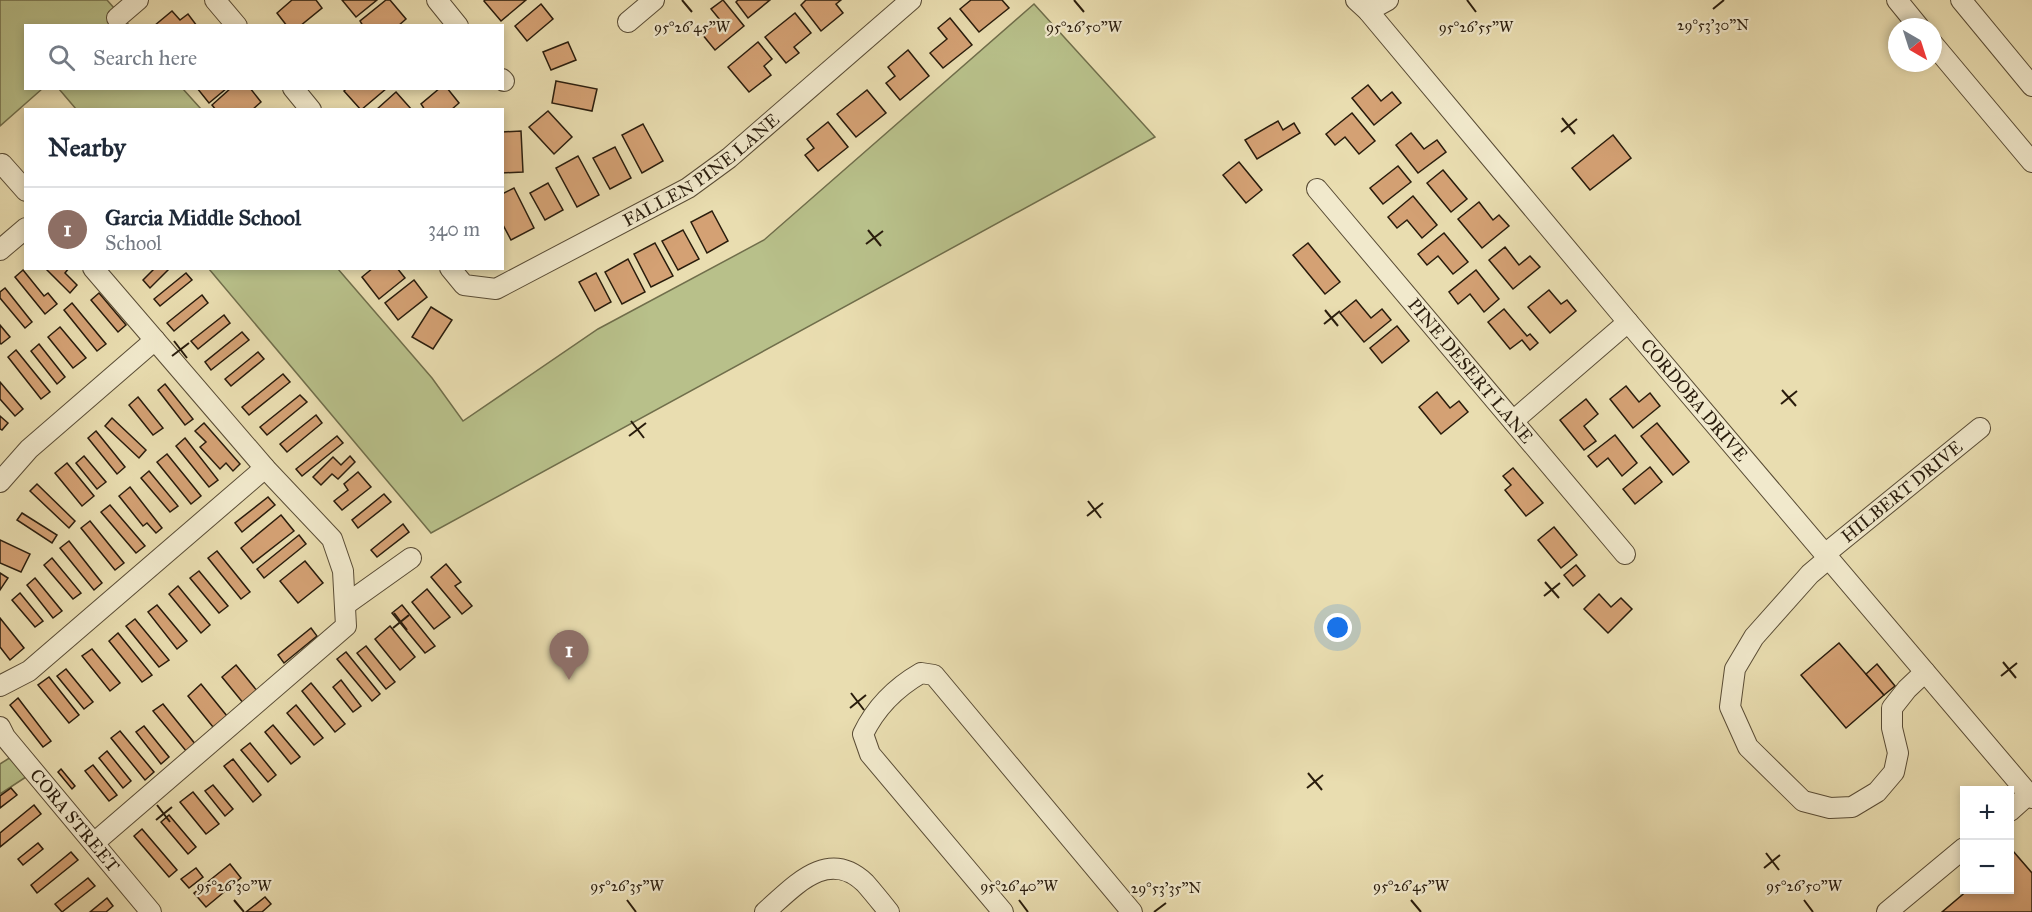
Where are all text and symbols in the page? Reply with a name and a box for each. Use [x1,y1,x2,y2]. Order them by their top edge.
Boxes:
text: 29°53'30"N [1677,16,1749,34]
text: 95°26'45"W [654,18,731,36]
text: 95°26'50"W [1046,18,1123,36]
text: 95°26'55"W [1439,18,1514,36]
north arrow [1888,18,1942,72]
search box [24,24,504,90]
icon: search [45,41,78,74]
text: Search here [93,44,197,71]
street label: FALLEN PINE LANE [619,108,784,231]
text: Nearby [48,131,126,163]
text: Garcia Middle School [105,204,301,231]
text: 1 [64,217,71,241]
text: 340 m [428,217,480,241]
text: School [105,231,162,255]
street label: PINE DESERT LANE [1403,294,1538,448]
street label: CORDOBA DRIVE [1636,334,1753,466]
street label: HILBERT DRIVE [1837,436,1967,547]
your location [1323,613,1352,642]
pin: 1 [550,630,588,680]
street label: CORA STREET [25,764,124,877]
map controls [1960,786,2014,894]
button: + [1960,786,2014,840]
button: − [1960,840,2014,894]
text: 95°26'30"W [196,877,272,895]
text: 95°26'35"W [590,877,664,895]
text: 95°26'40"W [980,877,1059,895]
text: 95°26'45"W [1373,877,1450,895]
text: 95°26'50"W [1766,877,1843,895]
text: 29°53'35"N [1131,879,1201,897]

